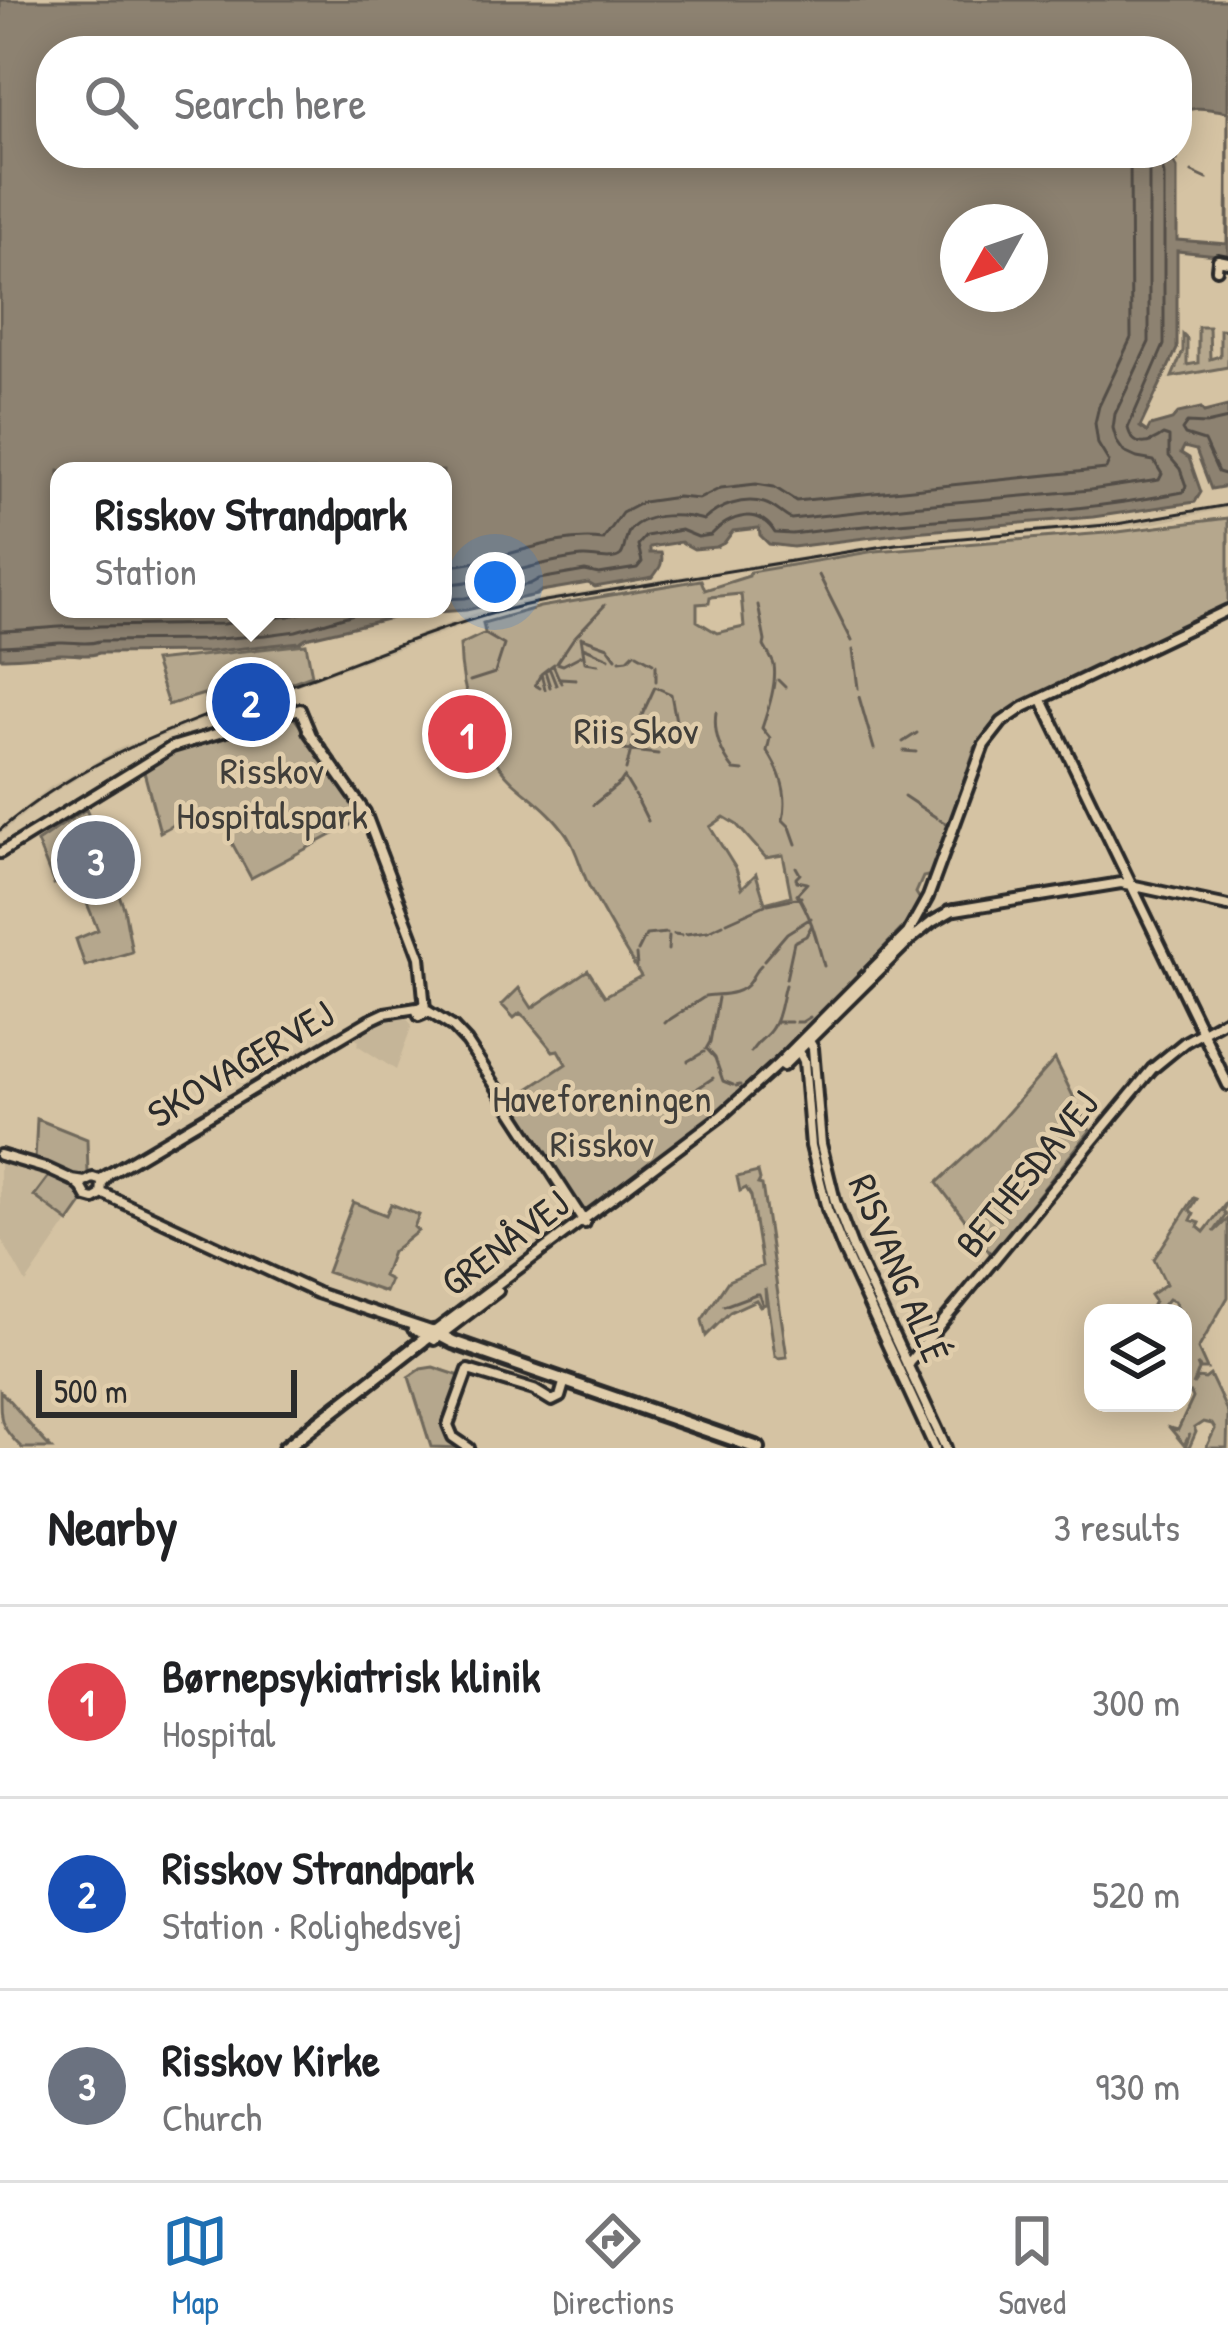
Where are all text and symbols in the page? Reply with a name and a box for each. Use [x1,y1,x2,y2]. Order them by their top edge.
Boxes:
search box [36,36,1192,168]
icon: search [78,69,144,135]
text: Search here [174,72,366,133]
north arrow [940,204,1048,312]
popup [50,462,452,618]
text: Risskov Strandpark [95,483,407,544]
text: Station [95,544,197,597]
your location [465,552,525,612]
pin: 2 [212,657,290,747]
pin: 1 [428,689,506,779]
park label: Riis Skov [574,703,699,756]
park label: Risskov Hospitalspark [176,743,368,841]
pin: 3 [57,815,135,905]
street label: SKOVAGERVEJ [137,987,343,1139]
park label: Haveforeningen Risskov [492,1071,712,1169]
street label: BETHESDAVEJ [943,1079,1109,1267]
street label: RISVANG ALLÉ [837,1166,963,1370]
street label: GRENÅVEJ [429,1177,579,1307]
map controls [1084,1304,1192,1412]
button: layers [1084,1304,1192,1412]
scale bar [36,1364,297,1417]
text: 500 m [54,1369,128,1413]
text: Nearby [48,1492,178,1561]
text: 3 results [1054,1500,1180,1553]
text: Børnepsykiatrisk klinik [162,1645,540,1706]
text: 1 [80,1675,94,1728]
text: 300 m [1092,1675,1180,1728]
text: Hospital [162,1706,276,1759]
text: Risskov Strandpark [162,1837,474,1898]
text: 2 [78,1867,96,1920]
text: 520 m [1092,1867,1180,1920]
text: Station · Rolighedsvej [162,1898,462,1951]
text: Risskov Kirke [162,2029,380,2090]
text: 3 [78,2059,96,2112]
text: 930 m [1095,2059,1180,2112]
text: Church [162,2090,262,2143]
tab: Map [162,2208,228,2324]
tab: Directions [553,2208,674,2324]
tab: Saved [998,2208,1066,2324]

